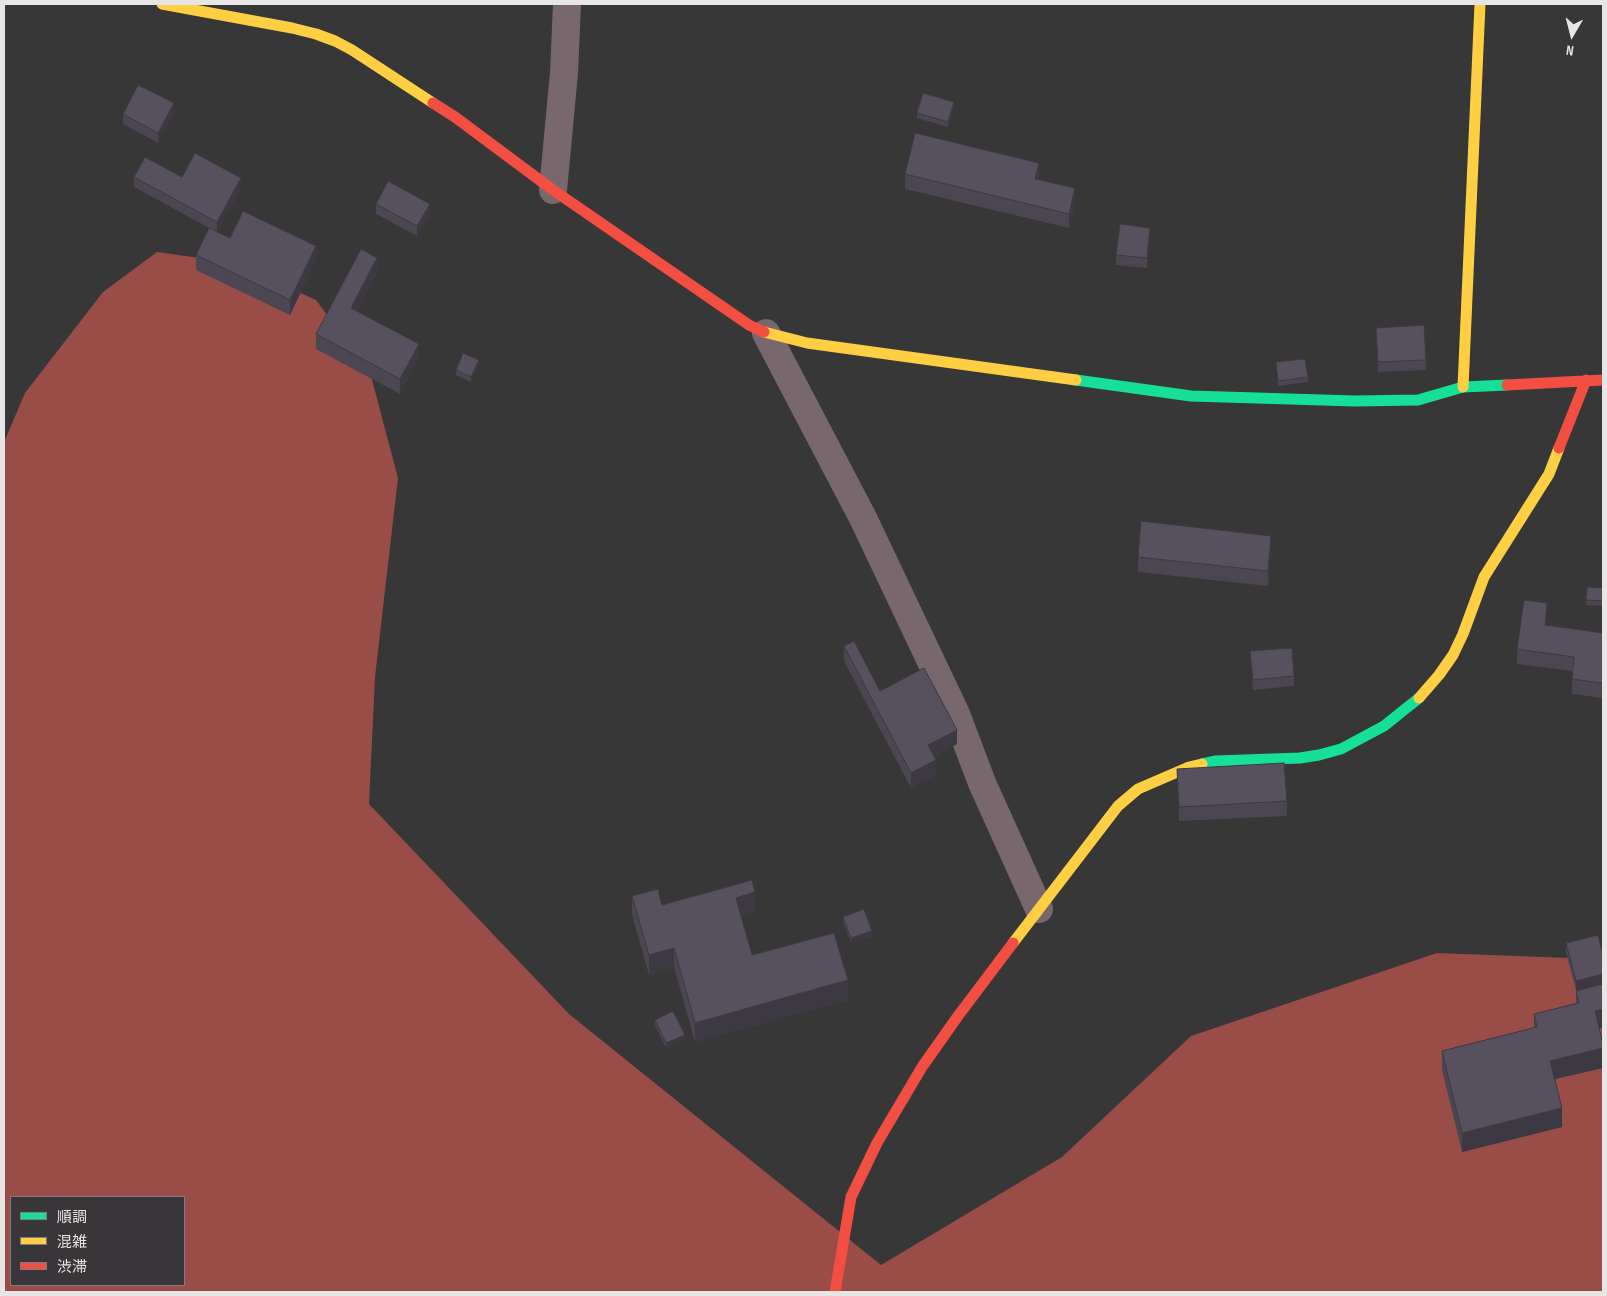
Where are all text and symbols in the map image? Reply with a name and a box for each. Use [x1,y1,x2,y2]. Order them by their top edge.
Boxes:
north arrow [1547,10,1597,60]
text: N [1565,41,1575,59]
legend [10,1196,185,1286]
text: 順調 [57,1208,87,1227]
text: 混雑 [57,1233,87,1252]
text: 渋滞 [57,1258,87,1277]

